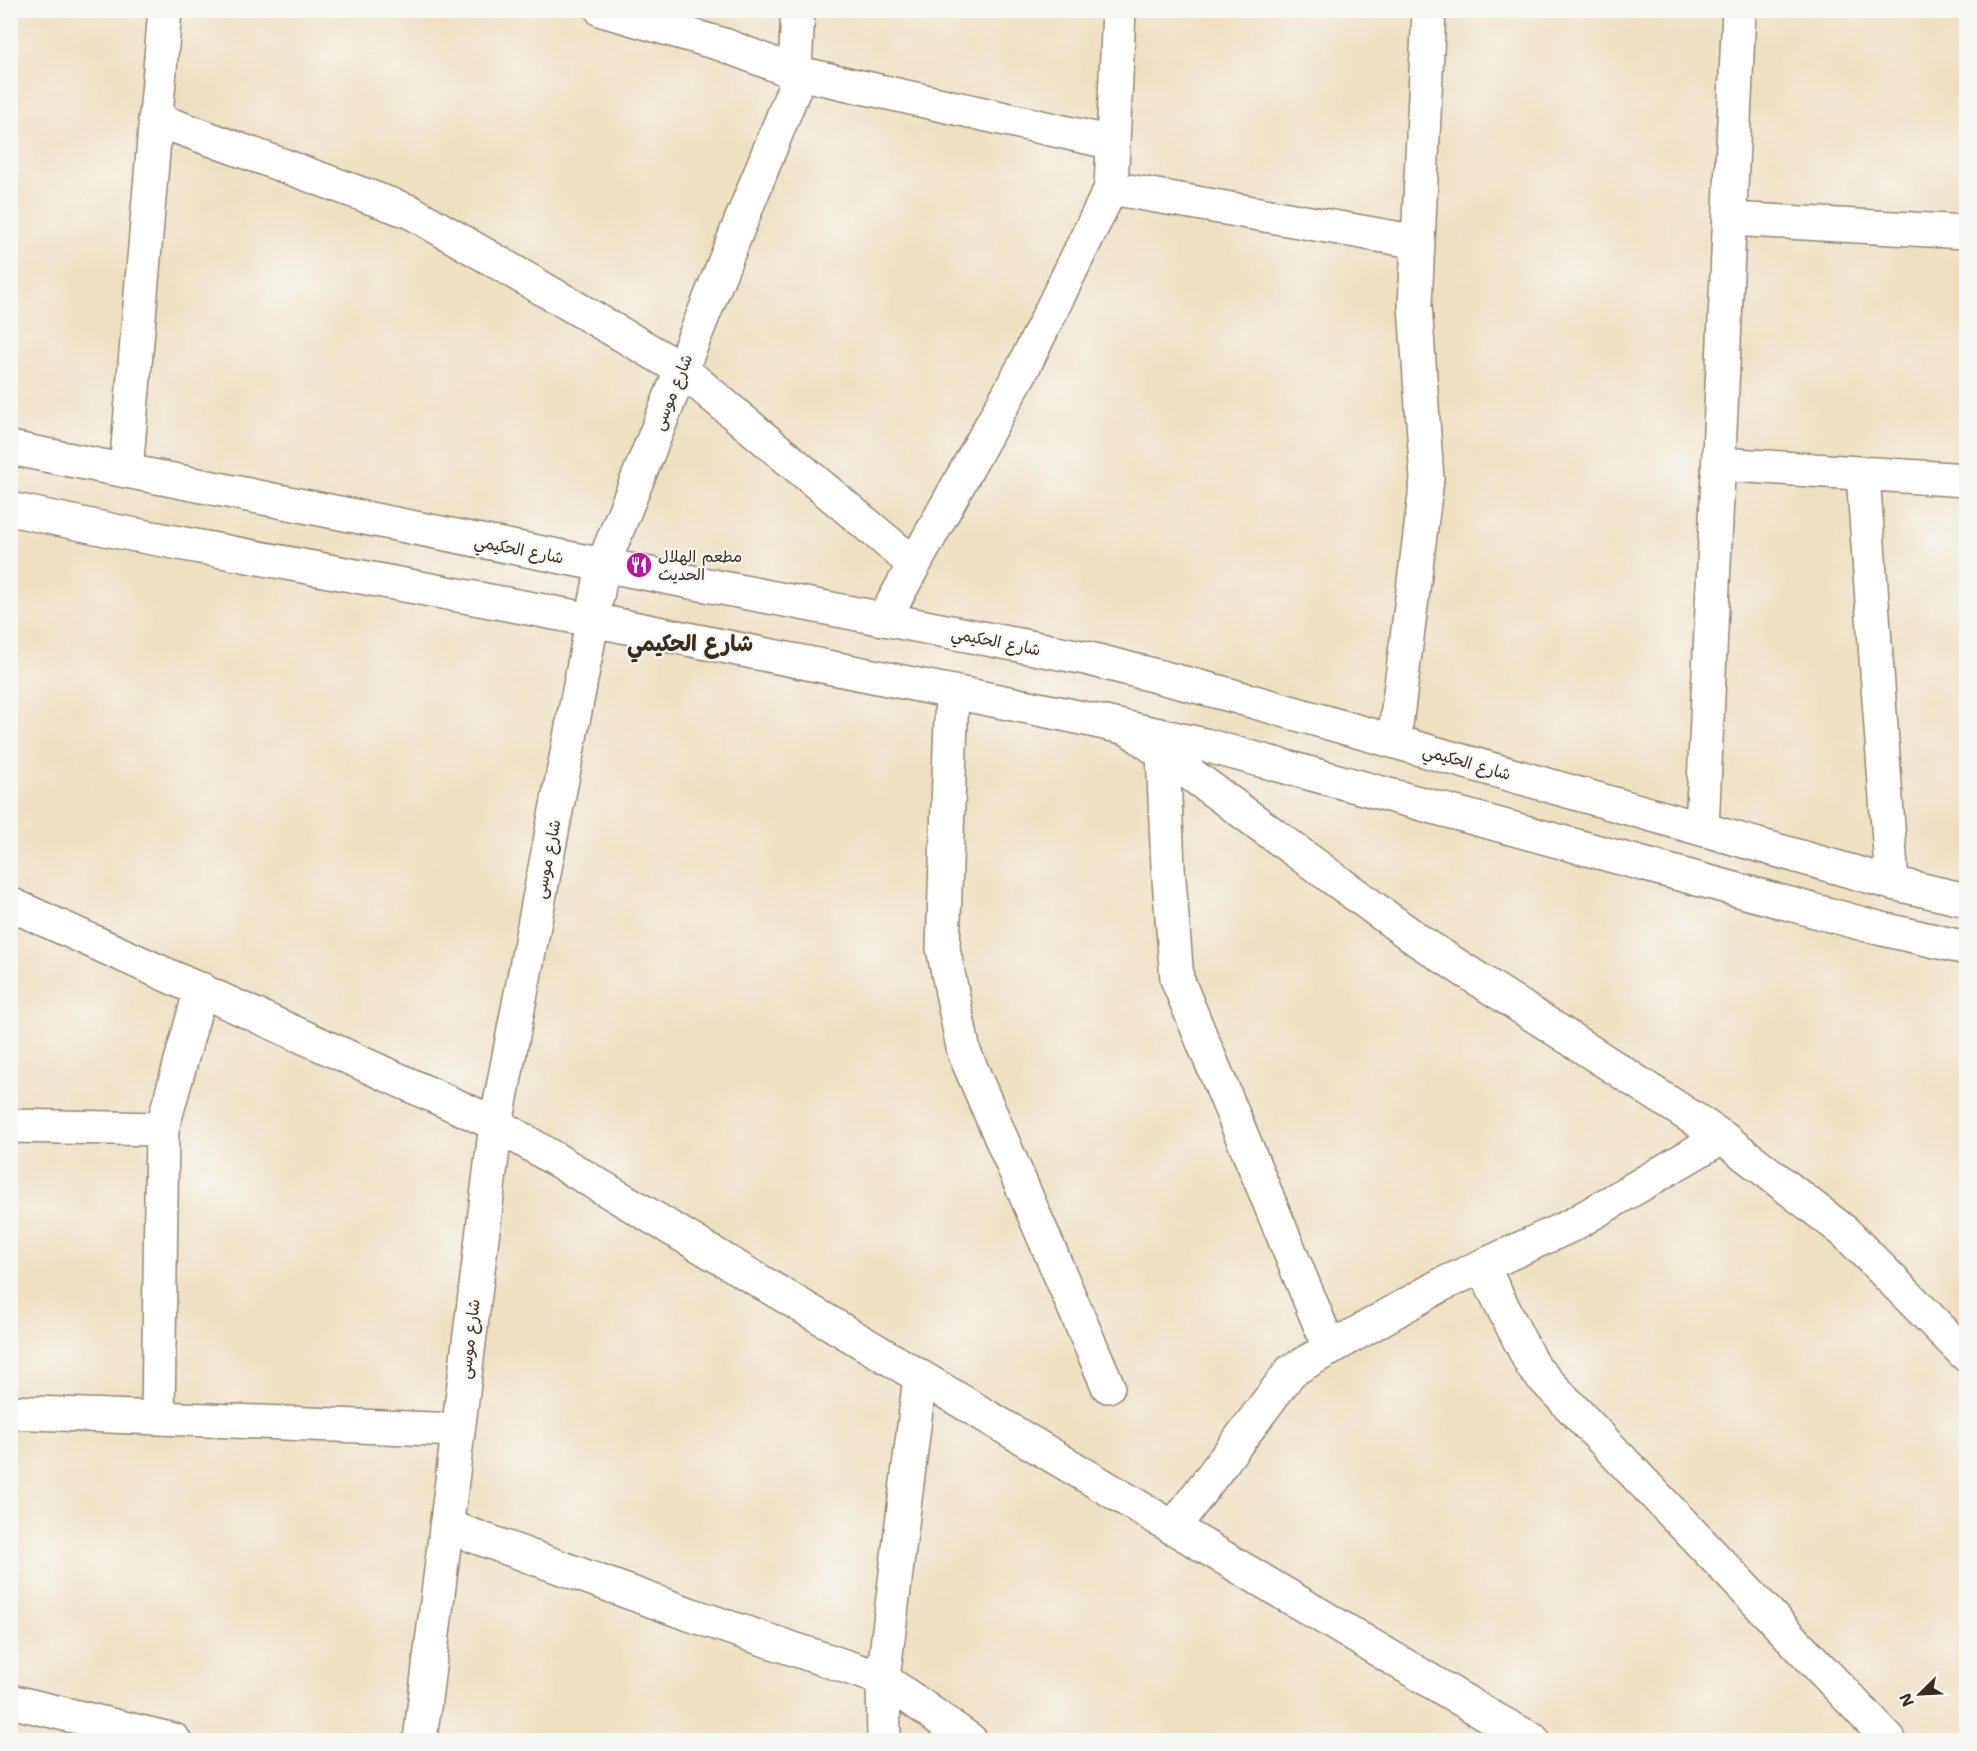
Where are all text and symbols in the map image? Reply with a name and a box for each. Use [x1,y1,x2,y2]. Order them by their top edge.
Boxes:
street label: شارع موسى [648,351,698,434]
street label: شارع الحكيمي [472,531,565,572]
place label: مطعم الهلال الحديث [658,546,742,585]
restaurant icon: مطعم الهلال الحديث [624,550,654,580]
street label: شارع الحكيمي [949,623,1042,664]
district label: شارع الحكيمي [627,629,753,663]
street label: شارع الحكيمي [1419,740,1513,789]
street label: شارع موسى [530,818,566,901]
street label: شارع موسى [454,1298,486,1380]
north arrow [1890,1664,1950,1724]
text: N [1895,1690,1919,1710]

